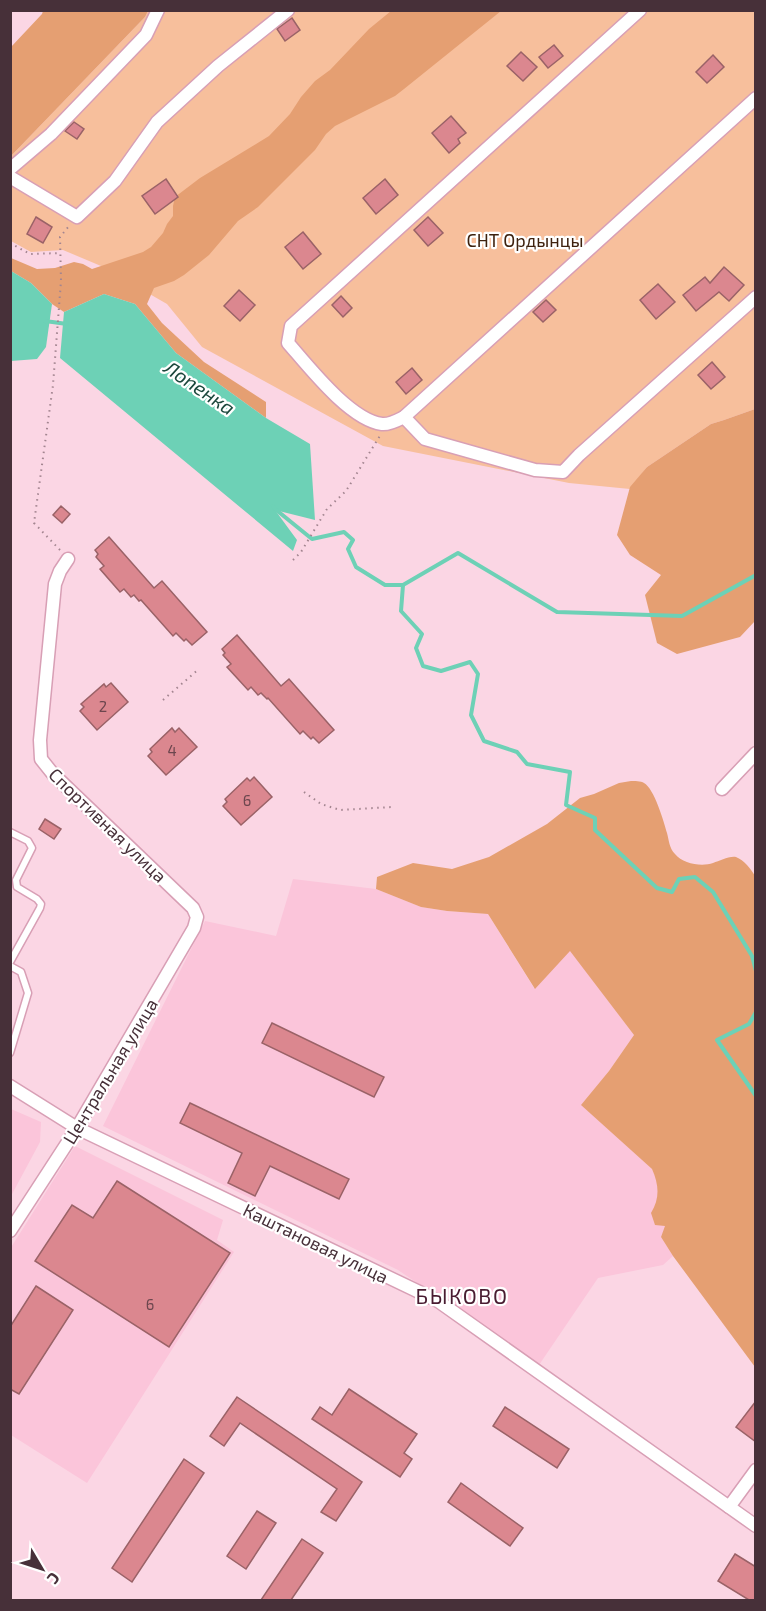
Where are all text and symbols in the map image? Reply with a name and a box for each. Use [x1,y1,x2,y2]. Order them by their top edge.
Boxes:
park label: СНТ Ордынцы [467,229,583,251]
water label: Лопенка [159,354,240,419]
house number: 2 [99,697,107,715]
house number: 4 [167,741,177,759]
street label: Спортивная улица [45,763,171,887]
house number: 6 [243,791,251,809]
street label: Центральная улица [58,994,162,1148]
street label: Каштановая улица [240,1198,392,1288]
district label: БЫКОВО [416,1283,508,1308]
house number: 6 [146,1295,154,1313]
north arrow [12,1539,72,1599]
text: С [44,1569,64,1588]

